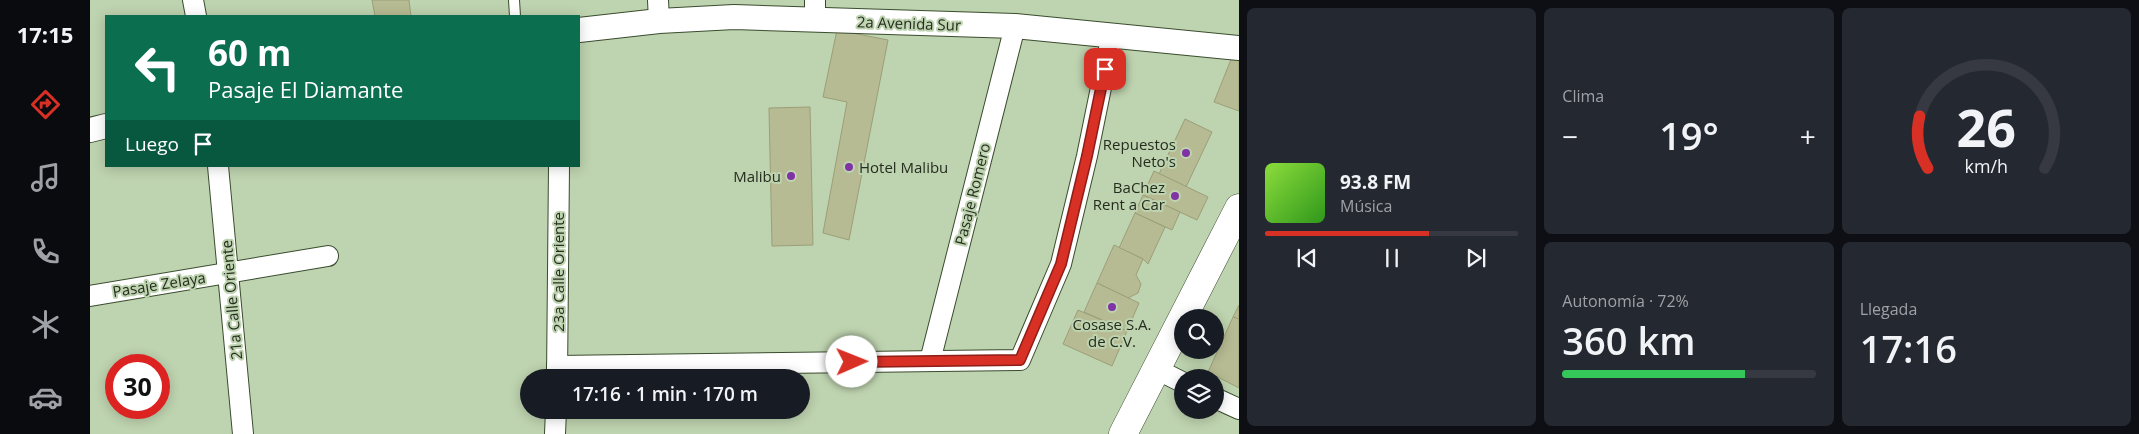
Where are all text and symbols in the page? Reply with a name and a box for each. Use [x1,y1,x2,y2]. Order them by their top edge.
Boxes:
street label: 2a Avenida Sur [857,11,961,35]
text: 17:15 [17,19,73,49]
text: 60 m [208,29,291,76]
icon: left [125,35,190,100]
pin [1084,48,1126,90]
icon: arrive [1091,55,1119,83]
text: Pasaje El Diamante [208,74,403,104]
text: Clima [1562,85,1604,107]
icon: directions [28,87,63,122]
text: 26 [1957,91,2016,162]
text: 19° [1659,109,1719,161]
text: − [1562,117,1578,155]
text: + [1800,117,1816,155]
icon: arrive [189,130,217,158]
text: Luego [125,131,179,157]
place label: Repuestos Neto's [1103,134,1176,171]
street label: Pasaje Romero [950,141,994,247]
marker: Repuestos Neto's [1180,147,1192,159]
text: km/h [1965,154,2008,178]
place label: Hotel Malibu [859,157,948,177]
icon: music [28,160,63,195]
marker: Hotel Malibu [843,161,855,173]
place label: Malibu [733,166,781,186]
text: 93.8 FM [1340,169,1411,195]
marker: Malibu [785,170,797,182]
place label: BaChez Rent a Car [1093,177,1165,214]
marker: BaChez Rent a Car [1169,190,1181,202]
text: Música [1340,195,1392,217]
street label: 23a Calle Oriente [548,212,568,332]
icon: phone [28,234,63,269]
street label: 21a Calle Oriente [216,239,246,361]
icon: previous [1293,244,1321,272]
icon: pause [1378,244,1406,272]
icon: next [1462,244,1490,272]
street label: Pasaje Zelaya [111,267,207,301]
text: Autonomía · 72% [1562,290,1689,312]
text: Llegada [1860,298,1917,320]
marker: Cosase S.A. de C.V. [1106,301,1118,313]
icon: climate [28,307,63,342]
map controls [1174,309,1224,419]
button: search [1174,309,1224,359]
place label: Cosase S.A. de C.V. [1072,314,1152,351]
text: 360 km [1562,314,1695,366]
text: 17:16 [1860,322,1957,374]
position arrow [825,335,877,387]
speed limit sign: 30 [105,354,170,419]
button: layers [1174,369,1224,419]
icon: car [28,380,63,415]
text: 17:16 · 1 min · 170 m [572,381,758,407]

